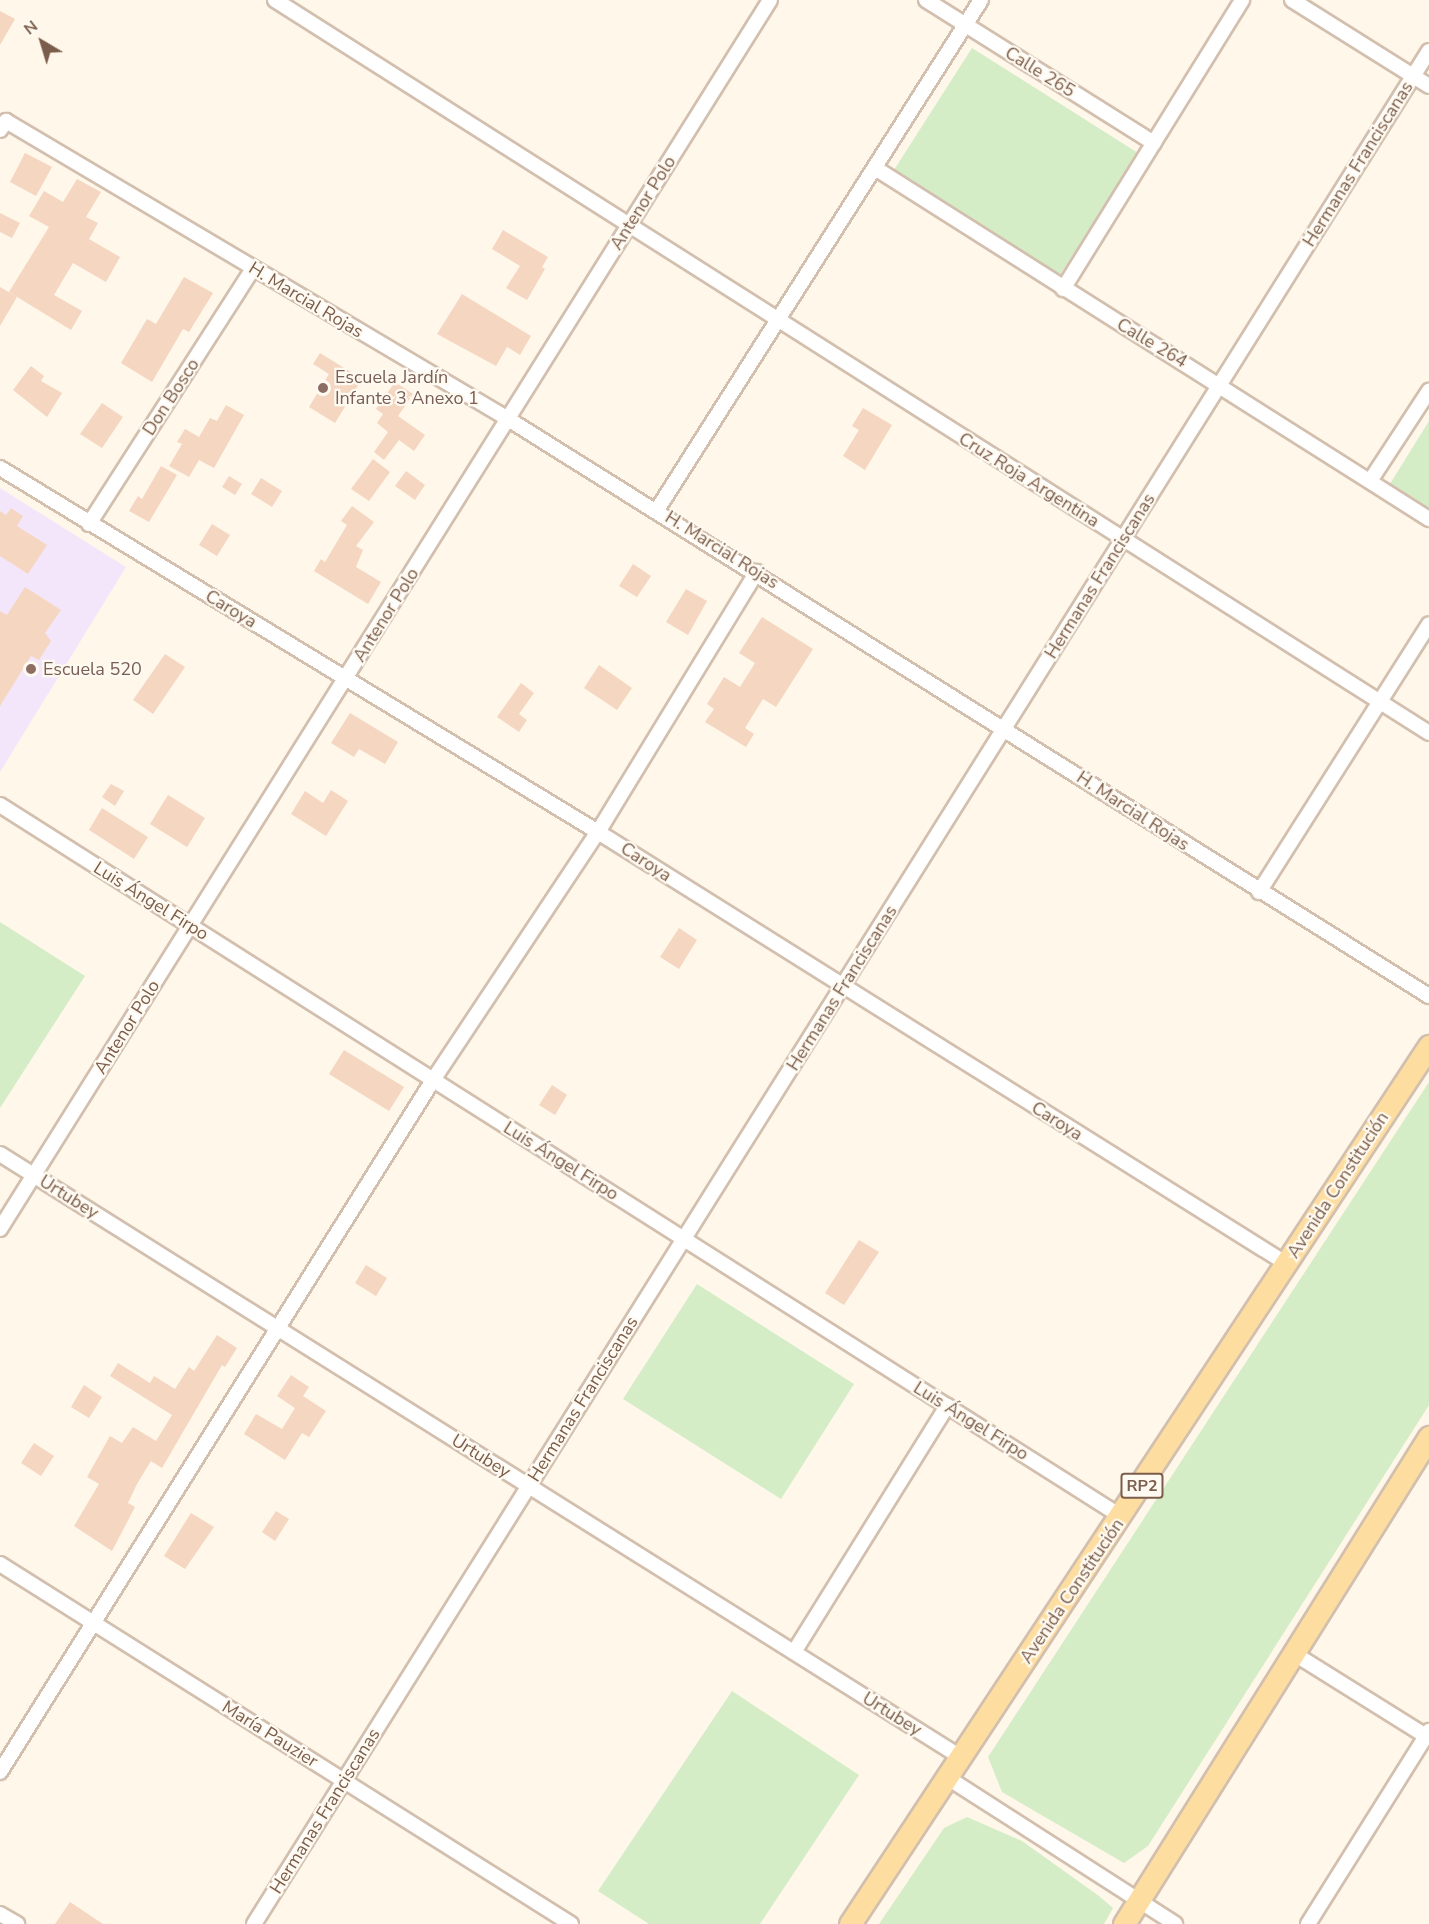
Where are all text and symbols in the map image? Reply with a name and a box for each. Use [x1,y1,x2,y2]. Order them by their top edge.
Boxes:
north arrow [12,12,72,72]
text: N [19,15,42,40]
street label: Calle 265 [1001,42,1079,102]
street label: Hermanas Franciscanas [1298,77,1418,251]
street label: Antenor Polo [606,152,680,254]
street label: H. Marcial Rojas [245,257,367,343]
street label: Calle 264 [1113,314,1191,372]
street label: Don Bosco [138,355,204,439]
place label: Escuela Jardín Infante 3 Anexo 1 [335,367,479,410]
marker: Escuela Jardín Infante 3 Anexo 1 [316,381,330,395]
street label: Cruz Roja Argentina [955,428,1103,532]
street label: Hermanas Franciscanas [1040,489,1160,663]
street label: H. Marcial Rojas [661,506,783,594]
street label: Antenor Polo [349,564,423,666]
street label: Caroya [201,585,261,633]
place label: Escuela 520 [43,658,142,680]
marker: Escuela 520 [24,662,38,676]
street label: H. Marcial Rojas [1073,767,1193,855]
street label: Caroya [617,838,675,886]
street label: Luis Ángel Firpo [89,857,213,945]
street label: Hermanas Franciscanas [782,901,902,1075]
street label: Antenor Polo [90,976,164,1078]
street label: Caroya [1027,1097,1087,1145]
street label: Avenida Constitución [1283,1108,1393,1262]
street label: Luis Ángel Firpo [499,1117,623,1205]
street label: Urtubey [35,1170,103,1224]
street label: Hermanas Franciscanas [523,1312,643,1486]
street label: Luis Ángel Firpo [909,1377,1033,1465]
street label: Urtubey [447,1429,515,1483]
road number: RP2 [1120,1473,1164,1499]
street label: Avenida Constitución [1015,1514,1129,1668]
street label: Urtubey [858,1687,926,1741]
street label: María Pauzier [218,1696,322,1772]
street label: Hermanas Franciscanas [265,1724,385,1898]

